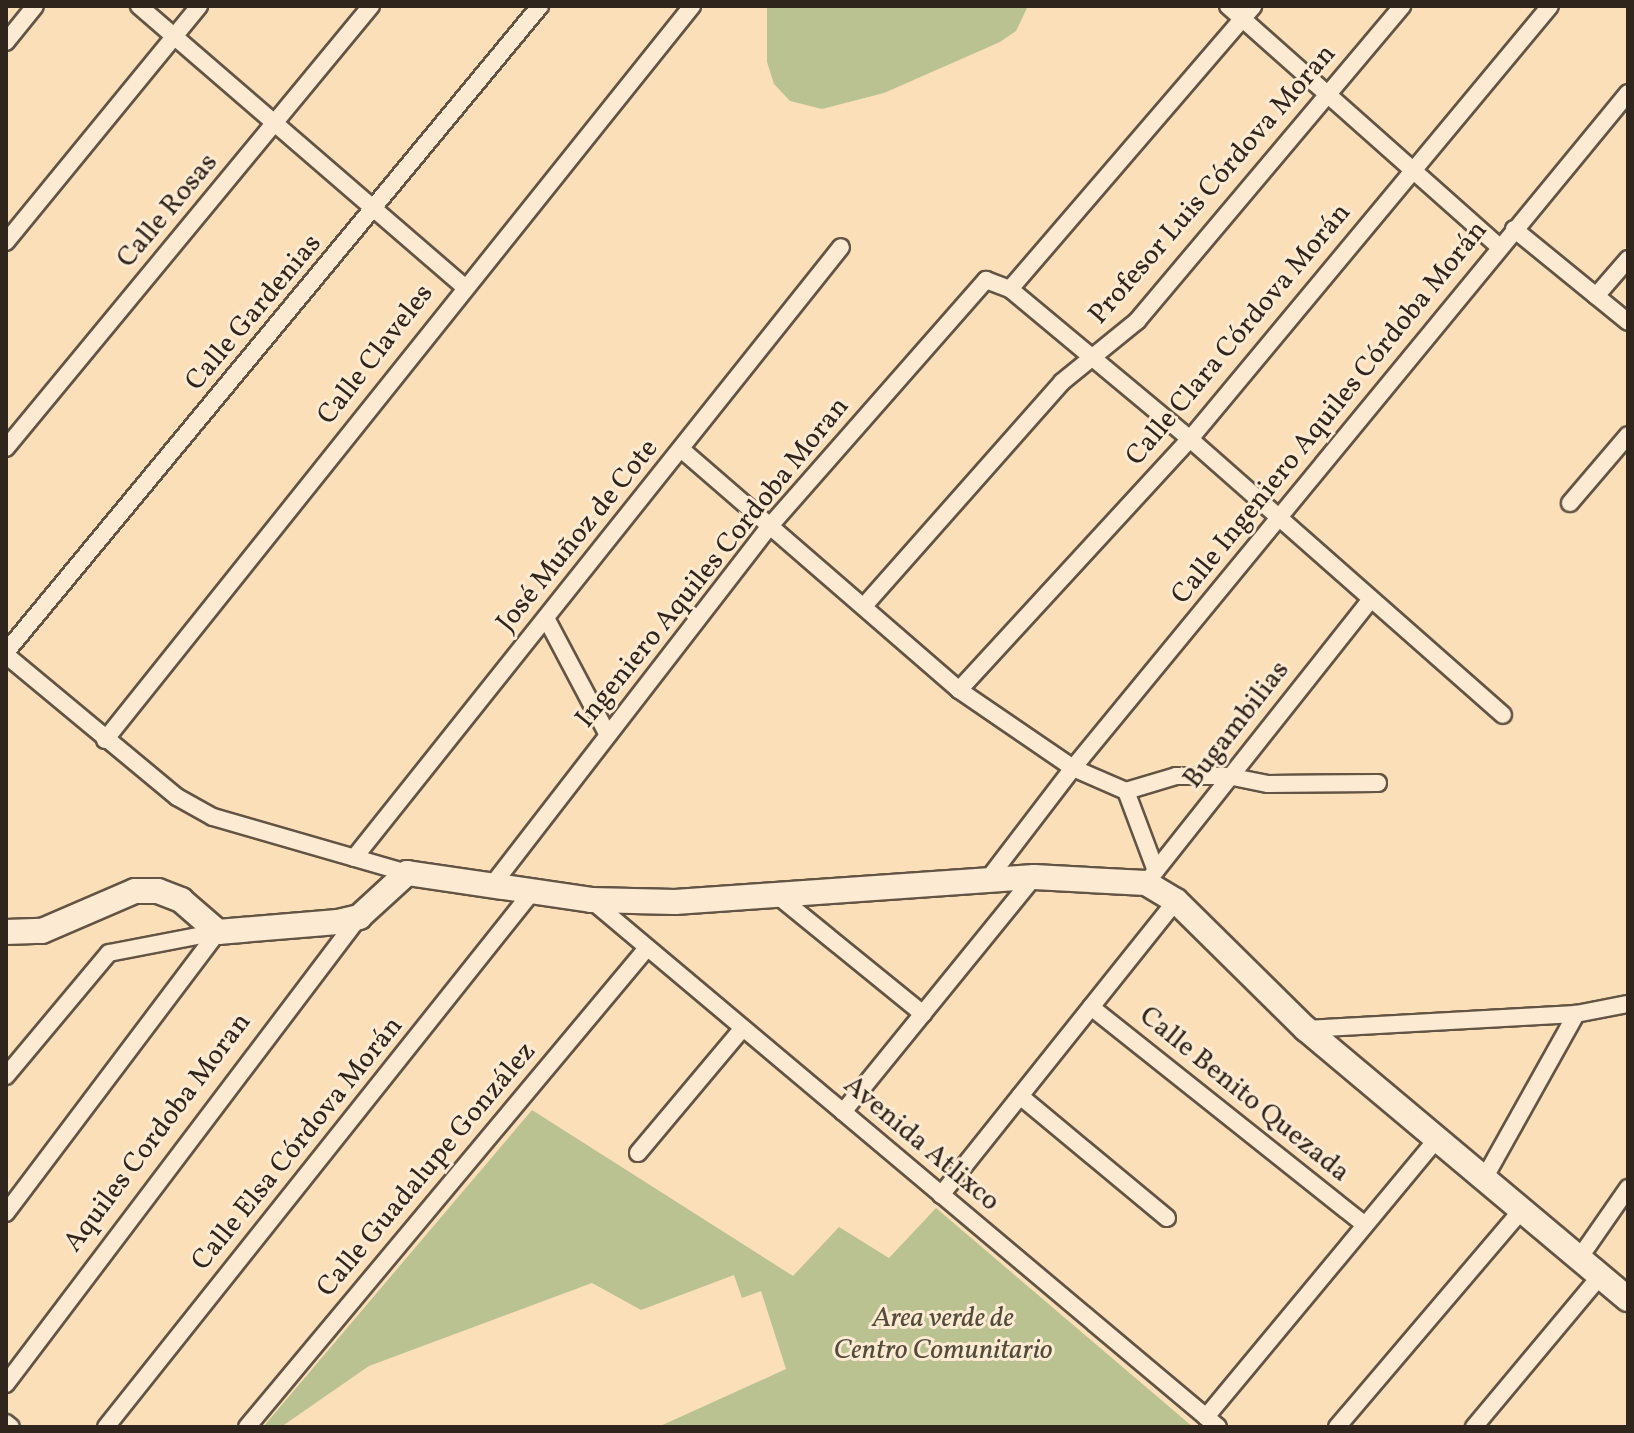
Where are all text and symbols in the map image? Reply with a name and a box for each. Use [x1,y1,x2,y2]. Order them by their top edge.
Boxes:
street label: Profesor Luis Córdova Moran [1082,38,1344,332]
street label: Calle Rosas [110,147,226,275]
street label: Calle Clara Córdova Morán [1119,197,1359,473]
street label: Calle Ingeniero Aquiles Córdoba Morán [1165,215,1495,611]
street label: Calle Gardenias [179,228,329,398]
street label: Calle Claveles [311,278,441,432]
street label: Ingeniero Aquiles Cordoba Moran [569,391,857,735]
street label: José Muñoz de Cote [490,433,666,639]
street label: Bugambilias [1177,654,1297,796]
street label: Calle Benito Quezada [1132,1000,1356,1190]
street label: Aquiles Cordoba Moran [57,1007,259,1259]
street label: Calle Elsa Córdova Morán [185,1010,411,1278]
street label: Calle Guadalupe González [310,1036,544,1304]
street label: Avenida Atlixco [836,1069,1006,1219]
park label: Area verde de Centro Comunitario [833,1302,1053,1368]

